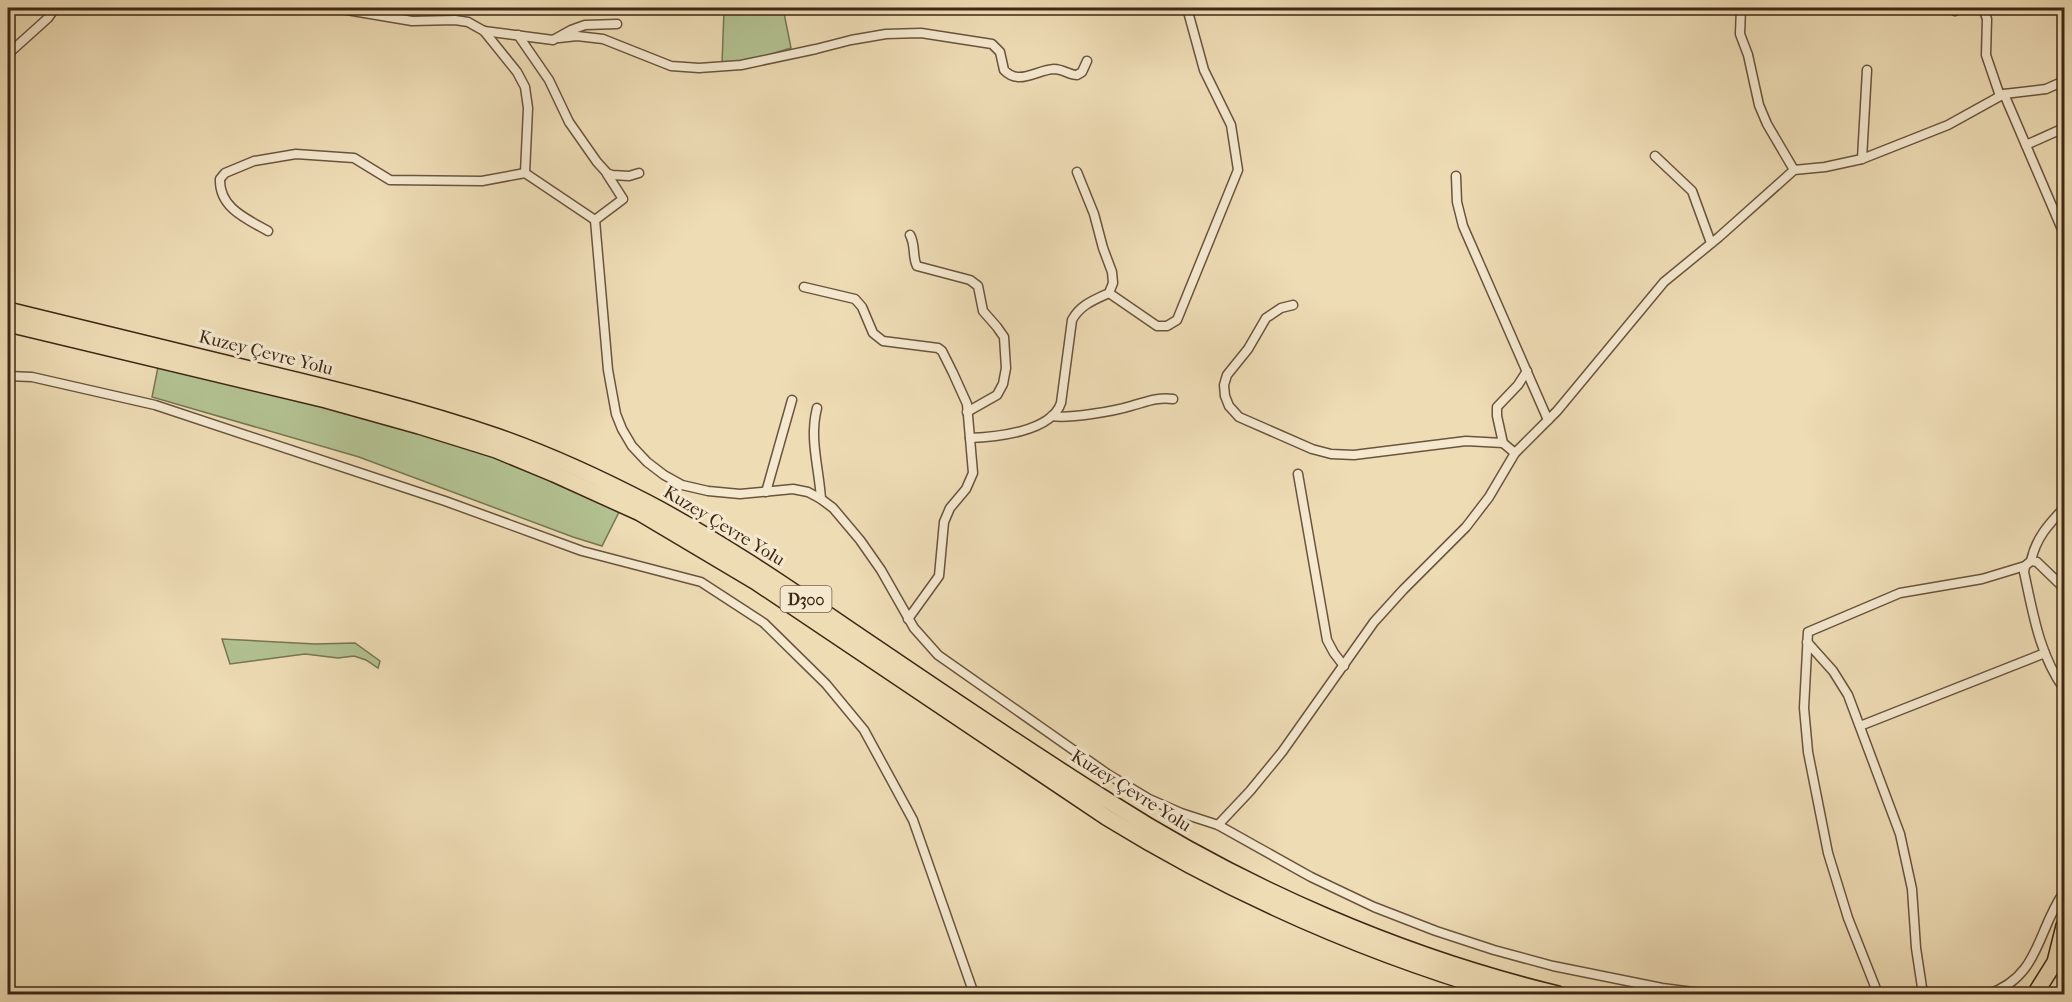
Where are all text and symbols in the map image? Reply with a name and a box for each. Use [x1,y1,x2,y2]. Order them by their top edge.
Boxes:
street label: Kuzey Çevre Yolu [196,326,335,381]
street label: Kuzey Çevre Yolu [659,482,788,571]
road number: D300 [780,586,832,612]
street label: Kuzey Çevre Yolu [1066,746,1195,837]

